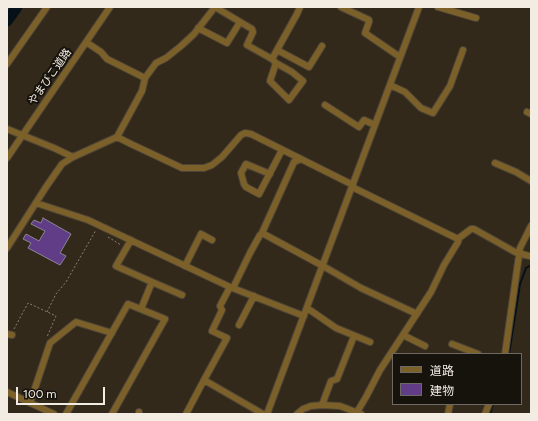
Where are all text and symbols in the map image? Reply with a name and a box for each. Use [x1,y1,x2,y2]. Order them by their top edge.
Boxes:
street label: やまびこ道路 [26,46,74,108]
legend [392,353,522,405]
text: 道路 [430,364,454,378]
scale bar [18,379,107,405]
text: 建物 [430,384,454,398]
text: 100 m [23,387,57,401]

